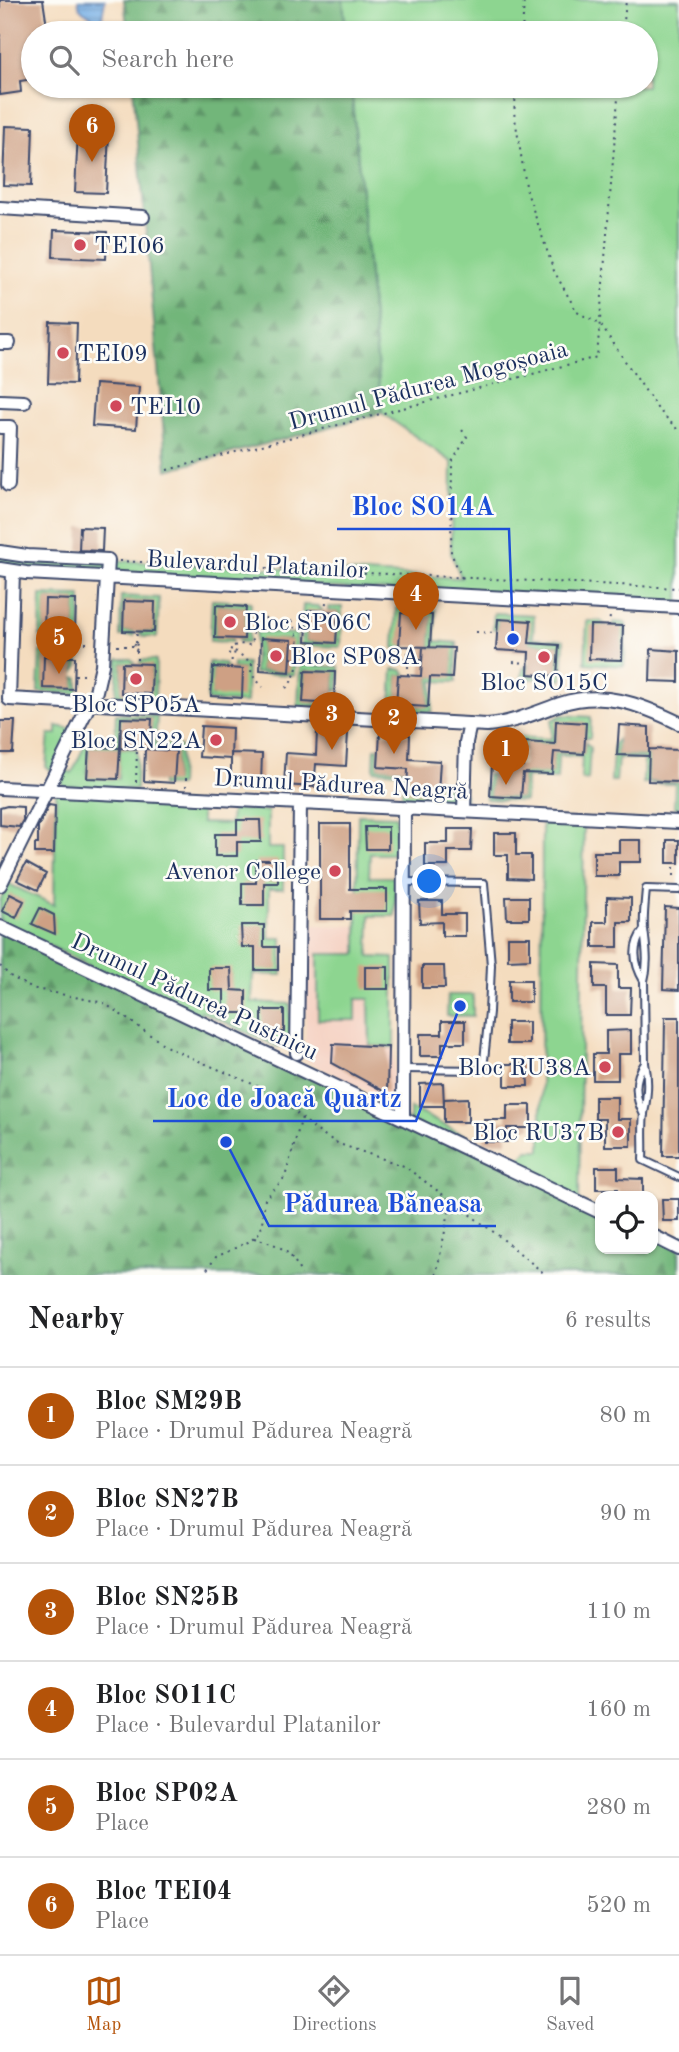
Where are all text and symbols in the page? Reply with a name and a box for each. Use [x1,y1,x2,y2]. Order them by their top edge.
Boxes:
search box [21,21,658,98]
icon: search [45,41,83,79]
text: Search here [101,47,234,73]
pin: 6 [69,104,115,162]
place label: TEI06 [94,235,165,259]
marker: TEI06 [72,237,88,253]
street label: Drumul Pădurea Mogoșoaia [286,338,571,436]
place label: TEI09 [77,343,148,367]
marker: TEI09 [55,345,71,361]
place label: TEI10 [130,396,201,420]
marker: TEI10 [108,398,124,414]
callout: Bloc SO14A [337,482,509,529]
text: Bloc SO14A [351,495,495,521]
street label: Bulevardul Platanilor [146,548,368,584]
pin: 4 [393,572,439,630]
place label: Bloc SP06C [244,612,371,636]
marker: Bloc SP06C [222,614,238,630]
pin: 5 [36,616,82,674]
place label: Bloc SP08A [290,646,420,670]
marker: Bloc SP08A [268,648,284,664]
marker: Bloc SO15C [536,649,552,665]
marker: Bloc SP05A [128,671,144,687]
place label: Bloc SO15C [480,672,608,696]
pin: 3 [309,692,355,750]
place label: Bloc SP05A [71,694,201,718]
pin: 2 [371,696,417,754]
pin: 1 [483,727,529,785]
place label: Bloc SN22A [70,730,202,754]
marker: Bloc SN22A [208,732,224,748]
street label: Drumul Pădurea Neagră [213,767,469,805]
place label: Avenor College [164,861,321,885]
marker: Avenor College [327,863,343,879]
your location [412,864,446,898]
street label: Drumul Pădurea Pustnicu [67,930,321,1066]
place label: Bloc RU38A [458,1057,591,1081]
marker: Bloc RU38A [597,1059,613,1075]
callout: Loc de Joacă Quartz [153,1074,416,1121]
text: Loc de Joacă Quartz [166,1087,402,1113]
place label: Bloc RU37B [472,1122,604,1146]
marker: Bloc RU37B [610,1124,626,1140]
callout: Pădurea Băneasa [269,1179,496,1226]
map controls [595,1191,658,1254]
button: locate [595,1191,658,1254]
text: Pădurea Băneasa [283,1192,483,1218]
text: Nearby [28,1305,125,1335]
text: 6 results [565,1309,651,1332]
text: Bloc SM29B [95,1389,242,1415]
text: 1 [44,1404,58,1427]
text: 80 m [600,1404,651,1427]
text: Place · Drumul Pădurea Neagră [95,1420,412,1443]
text: Bloc SN27B [95,1487,239,1513]
text: 2 [44,1502,58,1525]
text: 90 m [600,1502,651,1525]
text: Place · Drumul Pădurea Neagră [95,1518,412,1541]
text: Bloc SN25B [95,1585,239,1611]
text: 3 [44,1600,58,1623]
text: 110 m [586,1600,651,1623]
text: Place · Drumul Pădurea Neagră [95,1616,412,1639]
text: Bloc SO11C [95,1683,236,1709]
text: 4 [44,1698,58,1721]
text: 160 m [586,1698,651,1721]
text: Place · Bulevardul Platanilor [95,1714,381,1737]
text: Bloc SP02A [95,1781,238,1807]
text: 5 [44,1796,58,1819]
text: 280 m [586,1796,651,1819]
text: Place [95,1812,149,1835]
text: Bloc TEI04 [95,1879,232,1905]
text: 6 [44,1894,58,1917]
text: 520 m [586,1894,651,1917]
text: Place [95,1910,149,1933]
tab: Map [85,1972,123,2037]
tab: Directions [292,1972,377,2037]
tab: Saved [546,1972,594,2037]

